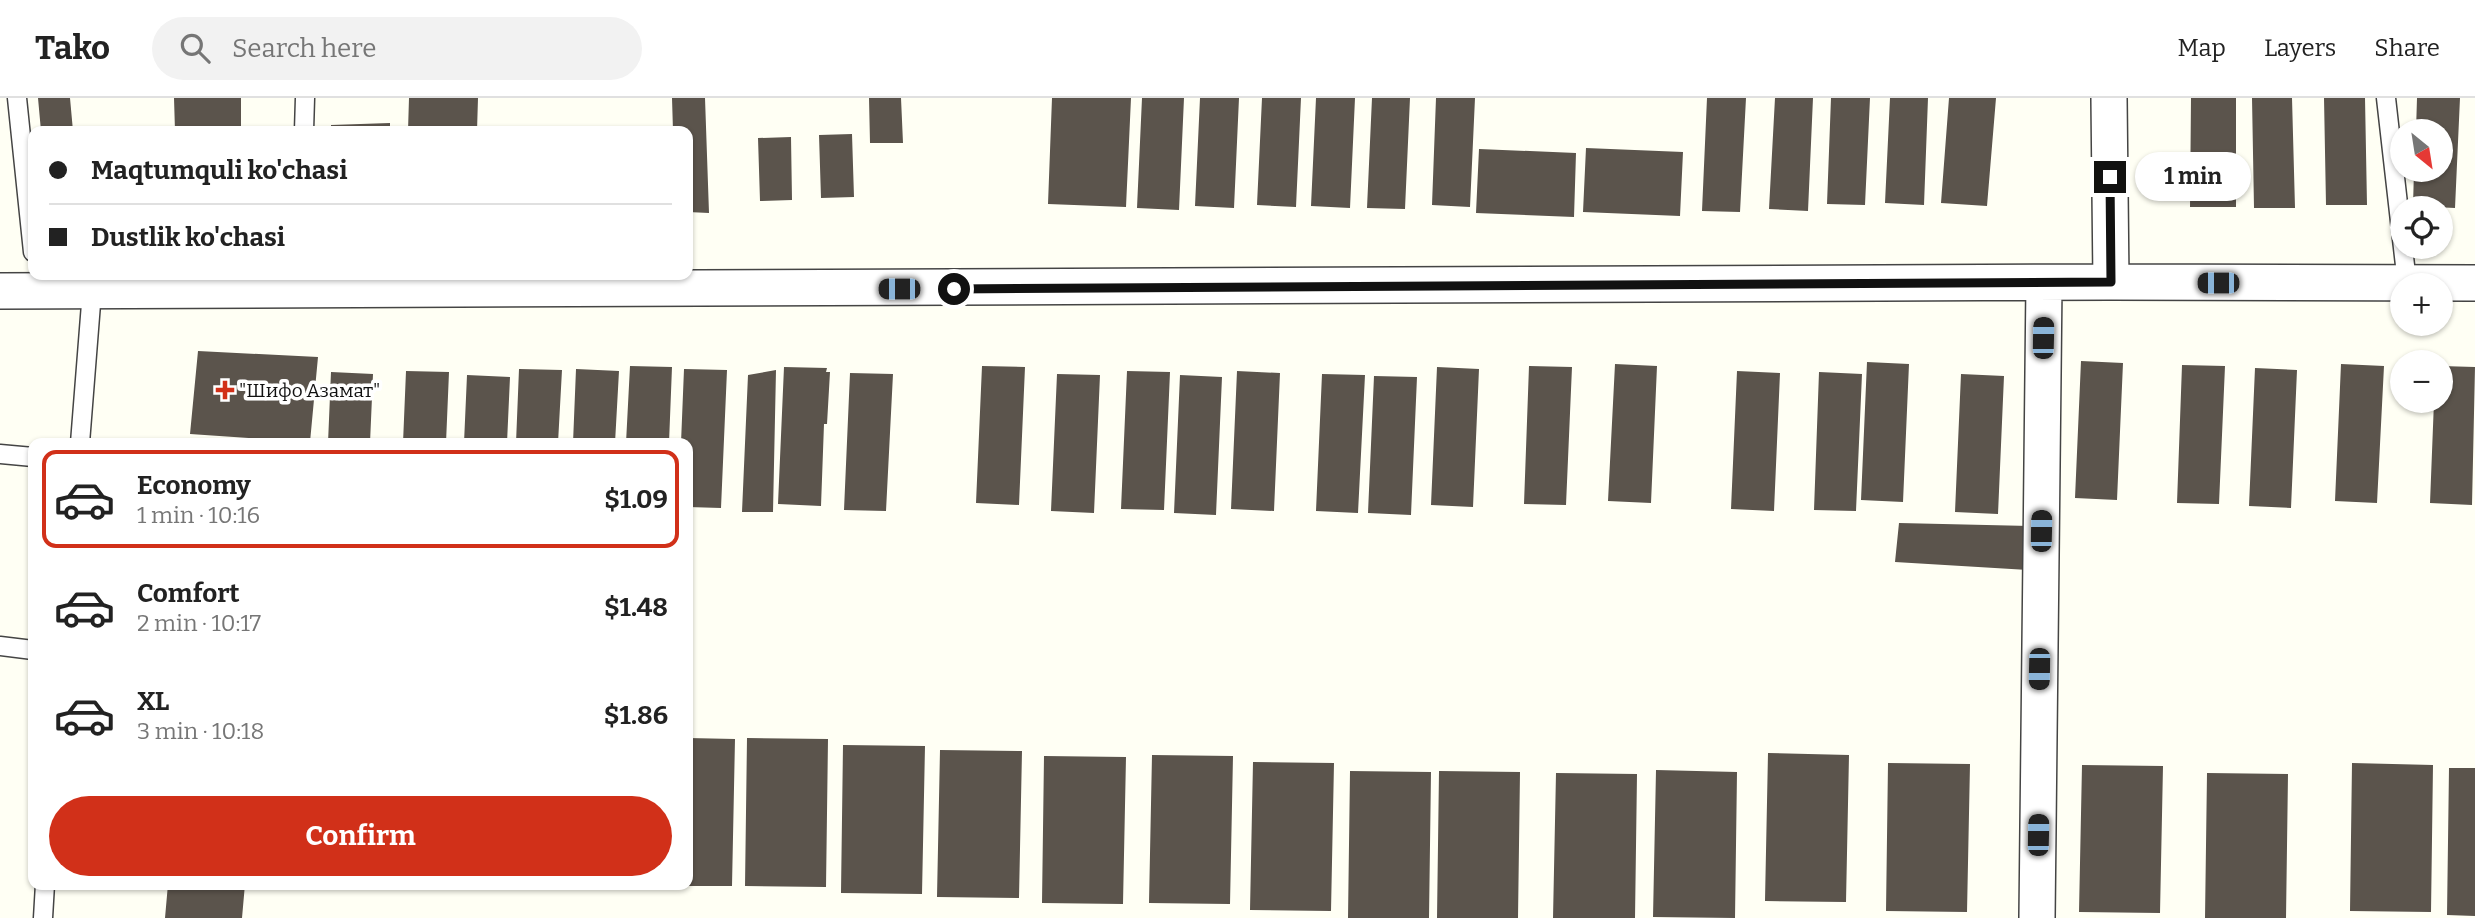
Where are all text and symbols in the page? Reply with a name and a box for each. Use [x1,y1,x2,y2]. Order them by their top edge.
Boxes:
search box [152,17,642,80]
text: Tako [35,28,110,68]
icon: search [176,29,214,67]
text: Search here [232,33,376,64]
text: Map [2178,34,2226,62]
text: Layers [2264,34,2336,62]
text: Share [2374,34,2440,62]
north arrow [2390,119,2454,182]
map controls [2390,119,2453,413]
callout: 1 min [2134,153,2250,202]
text: Maqtumquli ko'chasi [91,155,347,186]
route end [2094,161,2126,193]
text: 1 min [2164,162,2222,190]
button: locate [2390,196,2453,259]
text: Dustlik ko'chasi [91,222,285,253]
route start [938,273,970,305]
car [2198,273,2240,294]
button: + [2390,273,2453,336]
car [879,279,921,300]
car [2033,317,2054,359]
button: − [2390,350,2453,413]
place label: "Шифо Азамат" [239,379,380,402]
marker: "Шифо Азамат" [217,382,233,398]
icon: car [53,468,116,531]
text: Economy [137,470,251,501]
text: $1.09 [604,484,668,515]
text: 1 min · 10:16 [137,501,260,529]
car [2031,510,2052,552]
icon: car [53,576,116,639]
text: Comfort [137,578,240,609]
text: $1.48 [604,592,668,623]
text: 2 min · 10:17 [137,609,261,637]
car [2029,648,2050,690]
icon: car [53,684,116,747]
text: XL [137,686,169,717]
text: $1.86 [604,700,668,731]
text: 3 min · 10:18 [137,717,264,745]
button: Confirm [49,796,672,876]
car [2028,814,2049,856]

